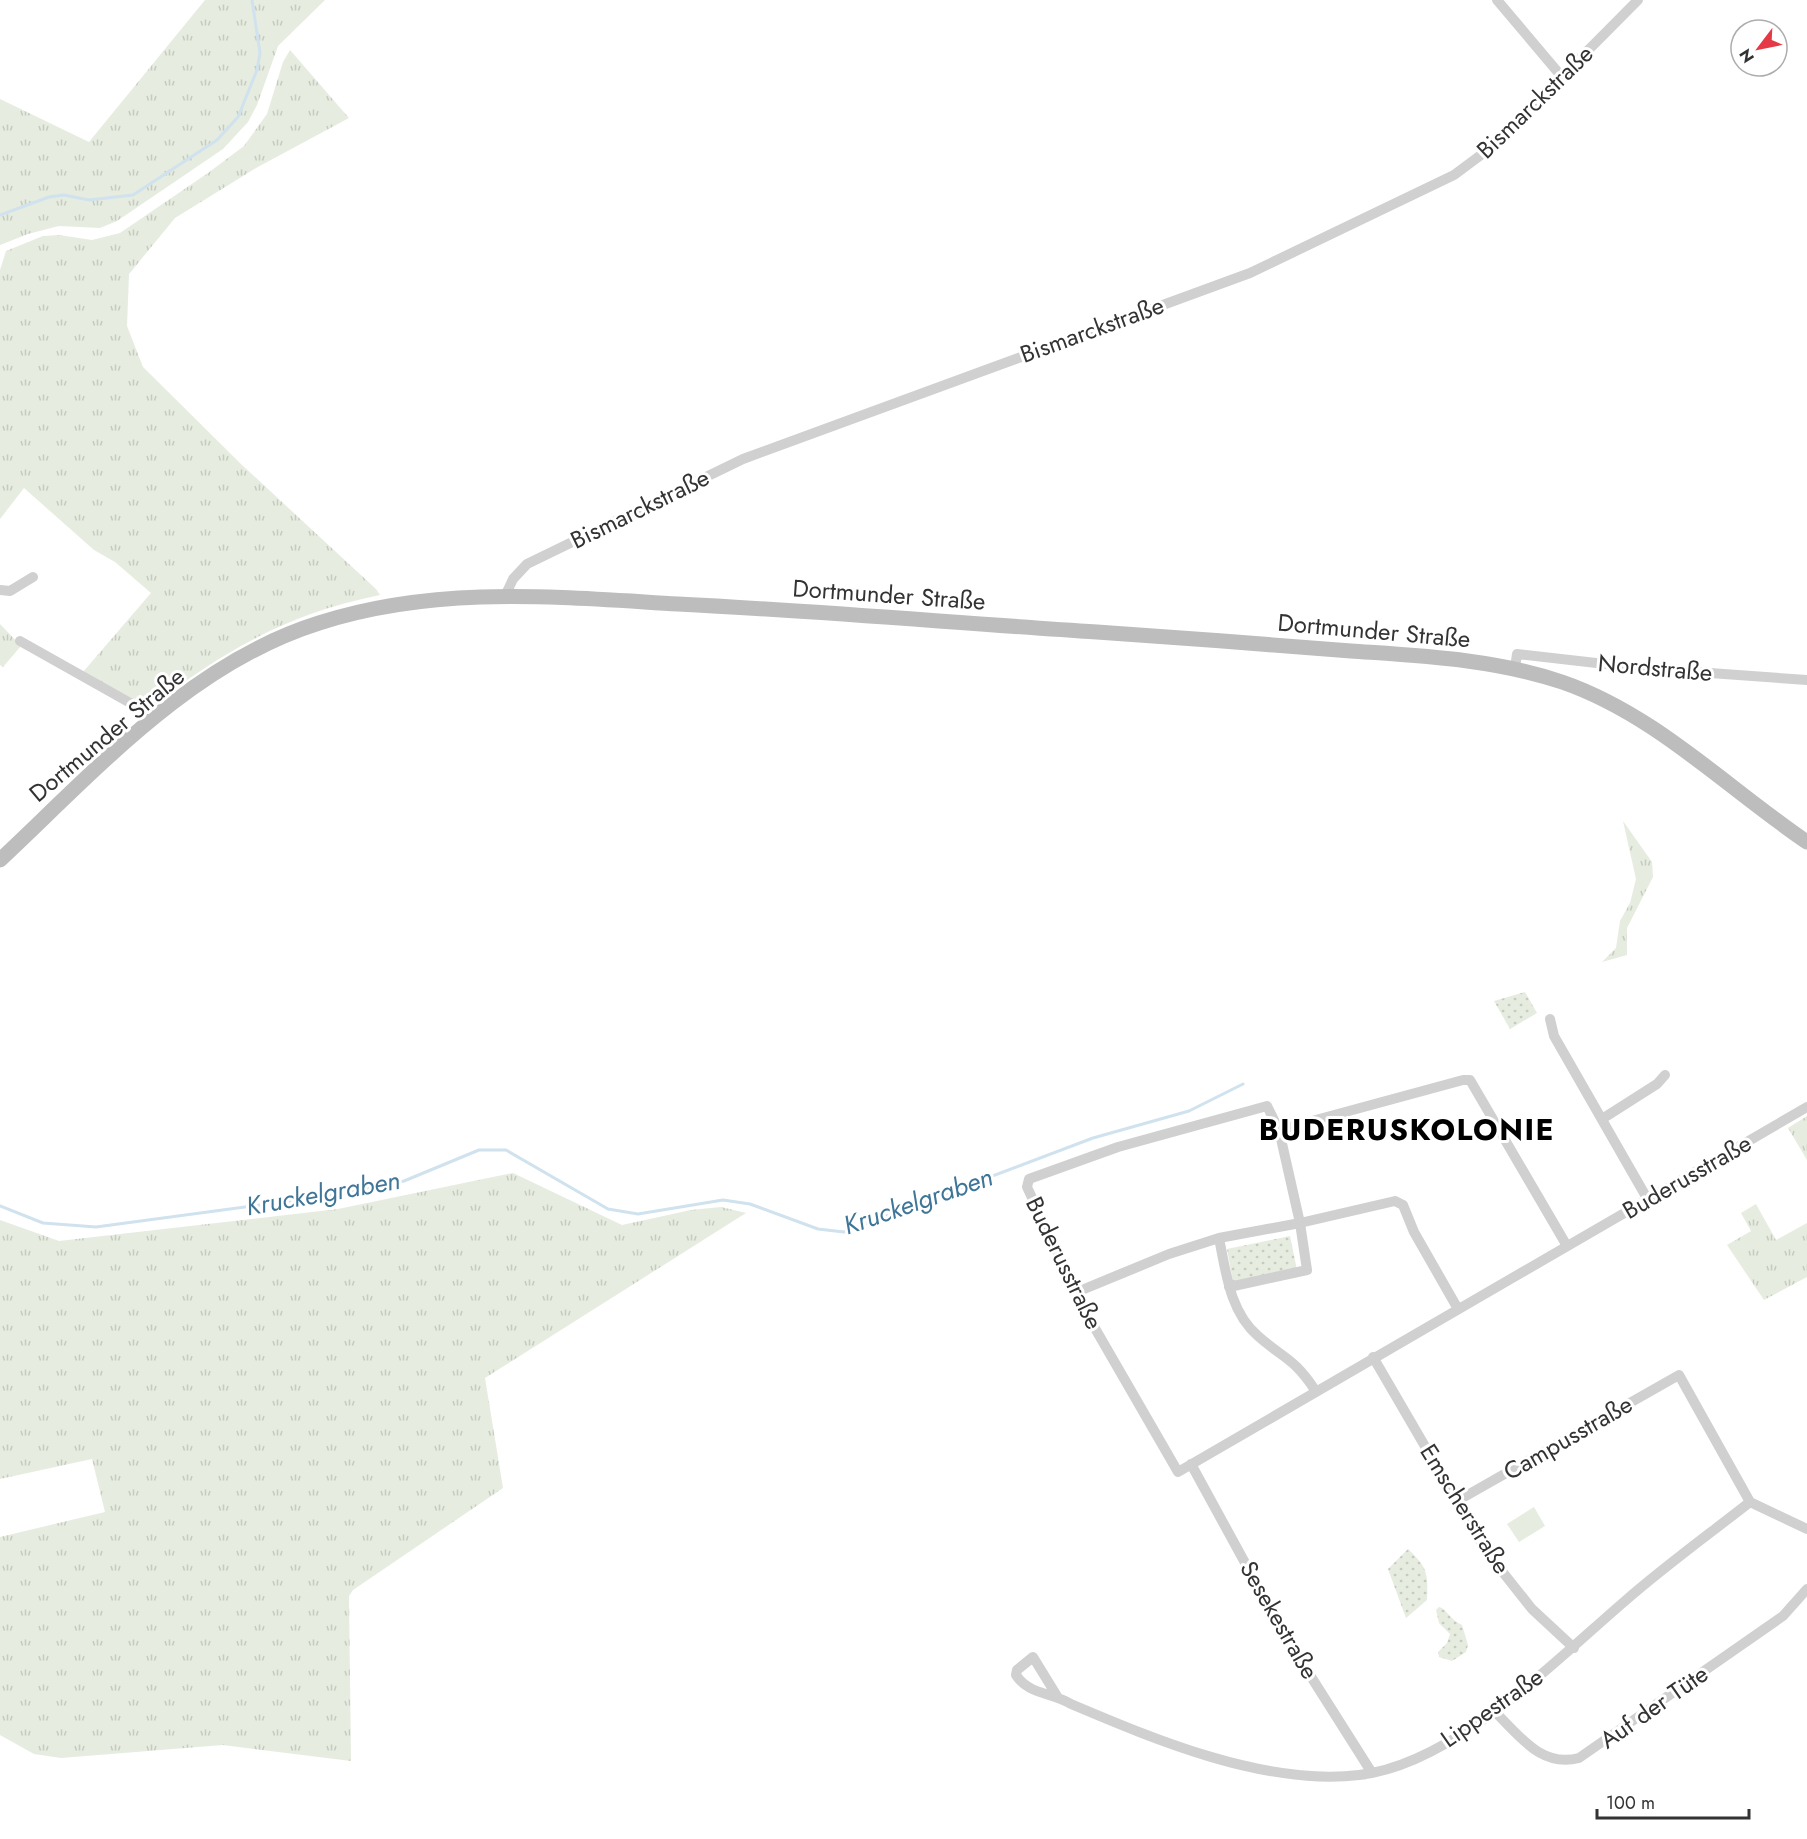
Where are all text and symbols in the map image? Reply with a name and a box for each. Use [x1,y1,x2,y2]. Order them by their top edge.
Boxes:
north arrow [1729,18,1789,78]
street label: Bismarckstraße [1468,37,1601,167]
text: N [1734,44,1760,67]
street label: Bismarckstraße [1015,287,1169,372]
street label: Bismarckstraße [564,460,715,557]
street label: Dortmunder Straße [791,570,987,619]
street label: Dortmunder Straße [1276,605,1472,656]
street label: Nordstraße [1596,645,1714,690]
street label: Dortmunder Straße [21,659,192,810]
district label: BUDERUSKOLONIE [1259,1108,1555,1151]
street label: Buderusstraße [1616,1125,1758,1228]
water label: Kruckelgraben [838,1158,998,1244]
water label: Kruckelgraben [243,1161,403,1225]
street label: Buderusstraße [1017,1191,1112,1335]
street label: Campusstraße [1497,1386,1639,1489]
street label: Emscherstraße [1412,1437,1519,1581]
street label: Sesekestraße [1231,1554,1327,1685]
street label: Auf der Tüte [1592,1656,1715,1757]
street label: Lippestraße [1433,1659,1550,1756]
scale bar [1597,1782,1748,1820]
text: 100 m [1606,1790,1655,1816]

